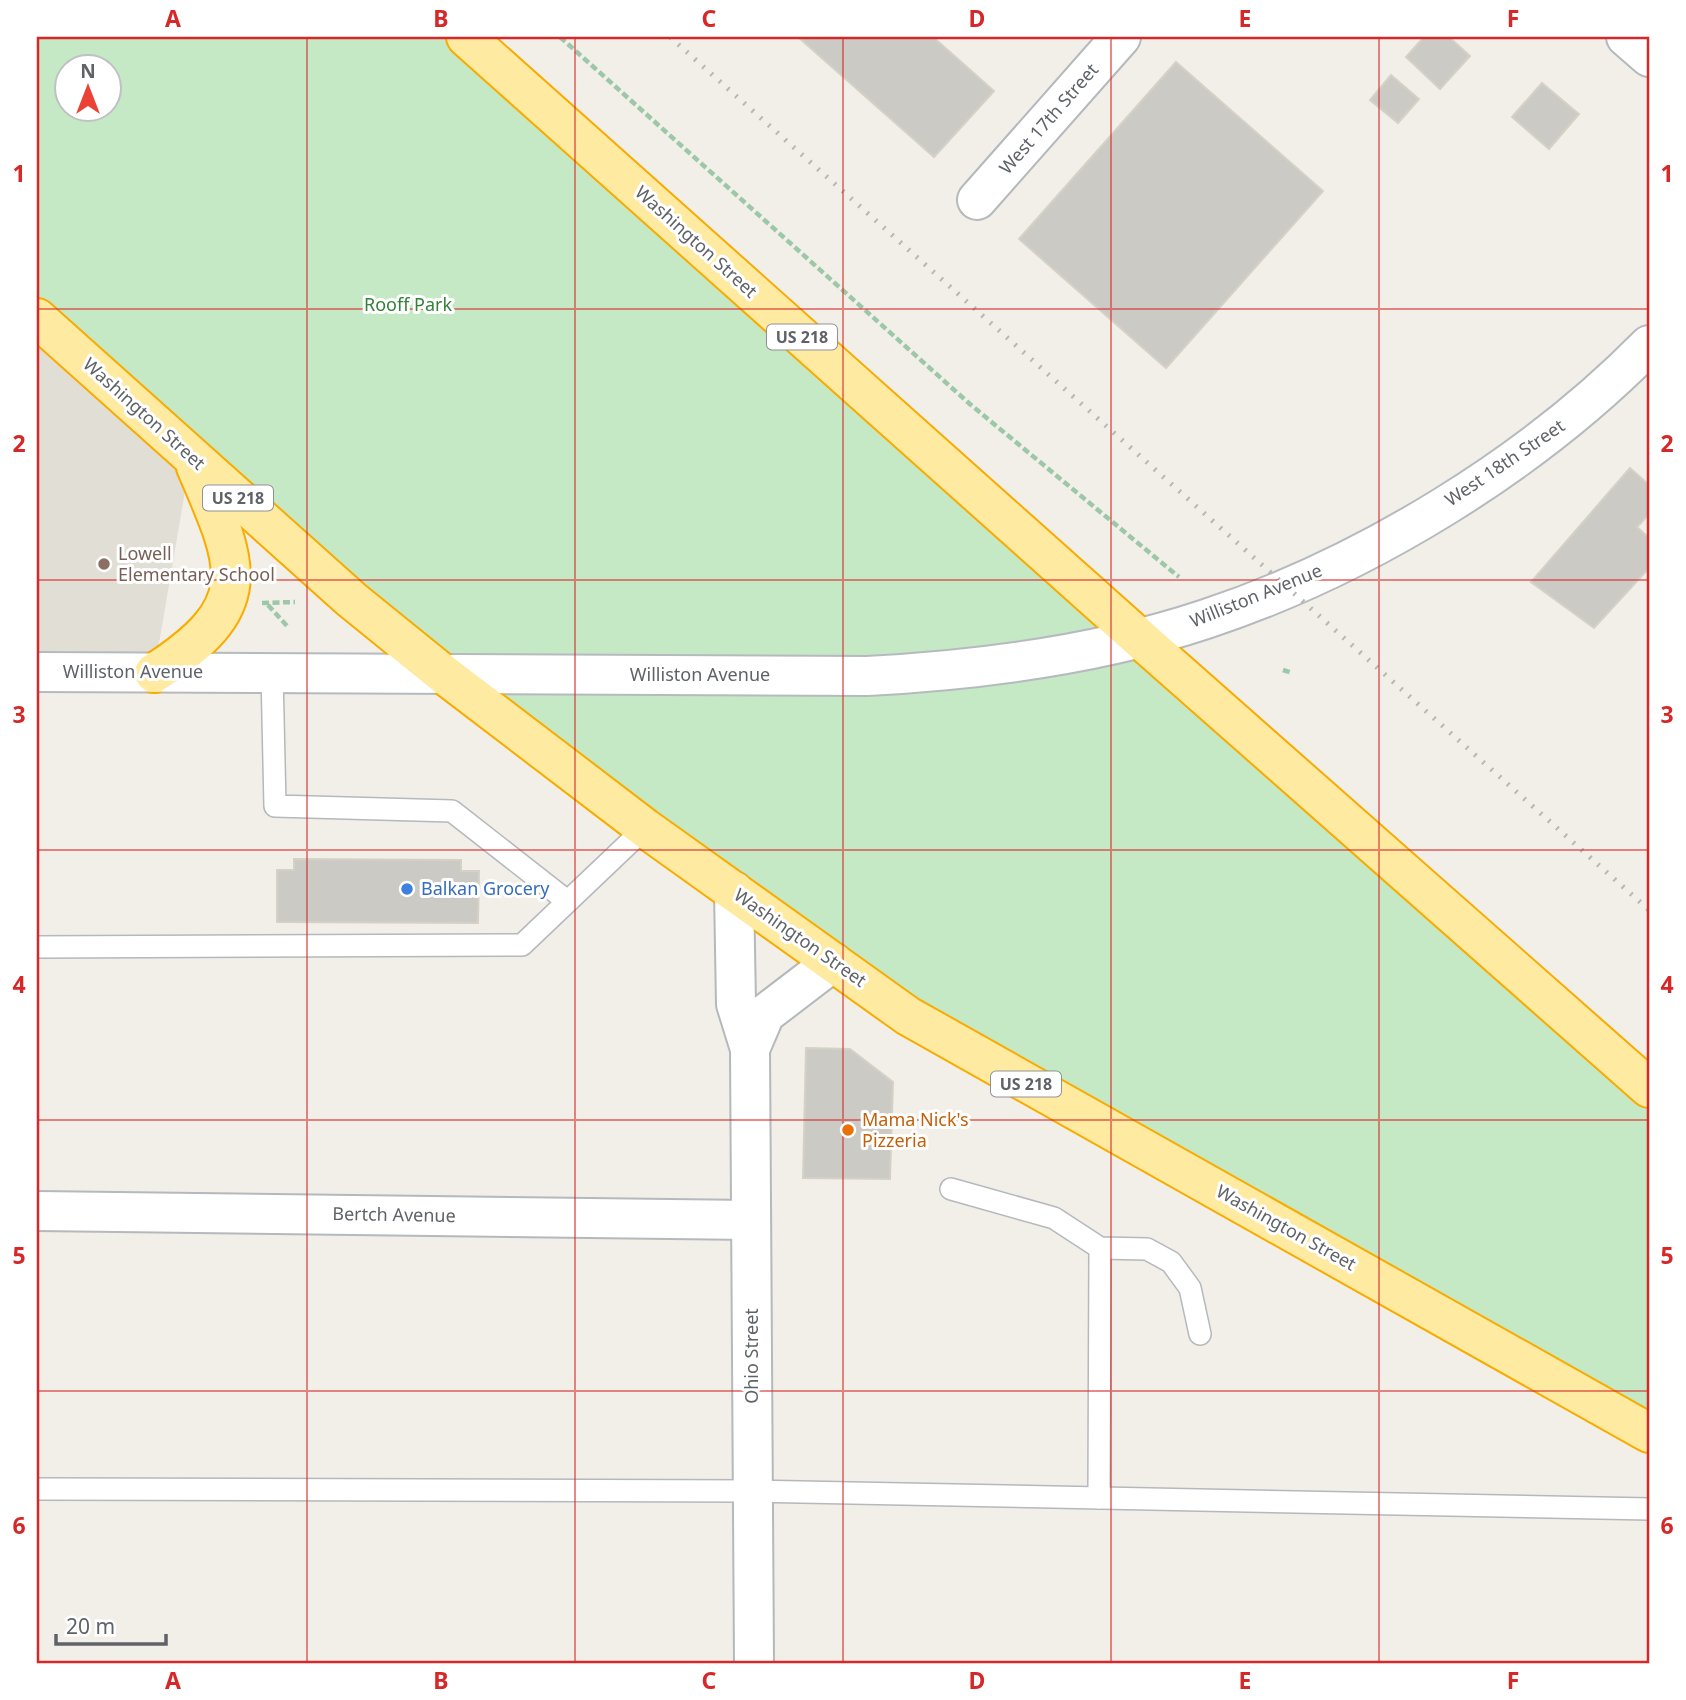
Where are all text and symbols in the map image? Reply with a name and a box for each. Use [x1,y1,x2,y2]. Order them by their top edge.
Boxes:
text: A [165,2,181,34]
text: B [433,2,449,34]
text: C [702,2,717,34]
text: D [969,2,985,34]
text: E [1239,2,1251,34]
text: F [1507,2,1519,34]
north arrow [52,52,122,122]
street label: West 17th Street [993,57,1103,179]
text: N [80,58,96,84]
text: 1 [12,157,26,189]
text: 1 [1660,157,1674,189]
street label: Washington Street [630,180,763,303]
park label: Rooff Park [364,292,452,316]
road number: US 218 [767,324,837,350]
street label: Washington Street [78,352,211,475]
street label: West 18th Street [1440,413,1569,511]
text: 2 [12,427,26,459]
text: 2 [1660,427,1674,459]
road number: US 218 [203,485,273,510]
place label: Lowell Elementary School [118,541,275,586]
marker: Lowell Elementary School [96,556,112,572]
street label: Williston Avenue [1186,558,1325,632]
street label: Williston Avenue [63,659,203,683]
street label: Williston Avenue [630,662,770,686]
text: 3 [12,698,26,730]
text: 3 [1660,698,1674,730]
place label: Balkan Grocery [421,876,550,900]
marker: Balkan Grocery [399,881,415,897]
street label: Washington Street [730,882,872,992]
text: 4 [12,968,26,1000]
text: 4 [1660,968,1674,1000]
road number: US 218 [991,1072,1061,1096]
place label: Mama Nick's Pizzeria [862,1107,969,1152]
marker: Mama Nick's Pizzeria [840,1122,856,1138]
street label: Washington Street [1212,1179,1361,1276]
street label: Bertch Avenue [332,1201,456,1227]
text: 5 [12,1239,26,1271]
text: 5 [1660,1239,1674,1271]
street label: Ohio Street [739,1308,763,1404]
text: 6 [12,1509,26,1541]
text: 6 [1660,1509,1674,1541]
scale bar [56,1602,166,1646]
text: 20 m [66,1612,115,1640]
text: A [165,1664,181,1696]
text: B [433,1664,449,1696]
text: C [702,1664,717,1696]
text: D [969,1664,985,1696]
text: E [1239,1664,1251,1696]
text: F [1507,1664,1519,1696]

